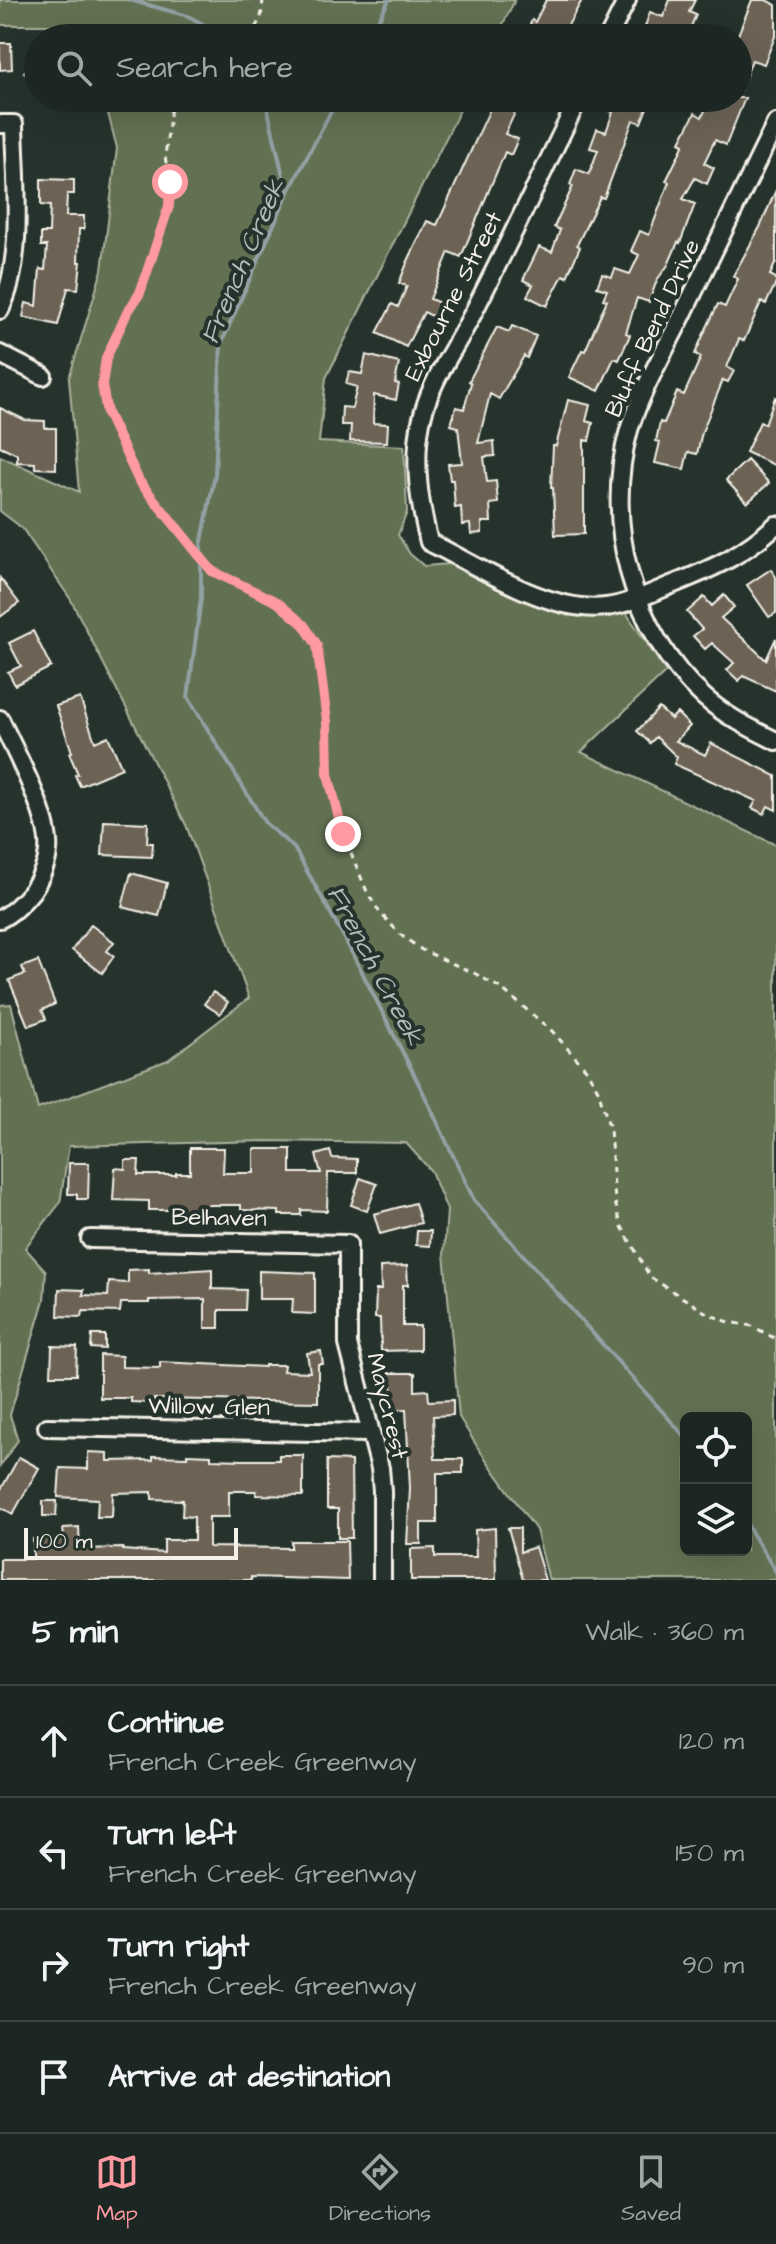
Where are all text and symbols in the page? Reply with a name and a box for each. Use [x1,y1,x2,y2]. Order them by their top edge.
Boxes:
search box [24,24,752,112]
icon: search [52,46,96,90]
text: Search here [116,47,293,89]
route start [152,164,188,200]
water label: French Creek [192,172,294,349]
street label: Exbourne Street [396,205,512,387]
street label: Bluff Bend Drive [597,234,709,423]
route end [325,816,361,852]
water label: French Creek [318,879,433,1053]
street label: Belhaven [171,1200,267,1236]
street label: Maycrest [356,1350,417,1463]
street label: Willow Glen [148,1389,270,1425]
map controls [680,1412,752,1556]
button: locate [680,1412,752,1484]
button: layers [680,1484,752,1556]
scale bar [24,1524,238,1560]
text: 100 m [36,1526,93,1557]
text: 5 min [32,1608,118,1656]
text: Walk · 360 m [585,1614,744,1650]
text: Continue [108,1702,224,1744]
icon: ahead [32,1719,76,1763]
text: 120 m [679,1723,744,1759]
text: French Creek Greenway [108,1744,416,1780]
text: Turn left [108,1814,236,1856]
icon: left [32,1831,76,1875]
text: 150 m [675,1835,744,1871]
text: French Creek Greenway [108,1856,416,1892]
text: Turn right [108,1926,249,1968]
icon: right [32,1943,76,1987]
text: 90 m [682,1947,744,1983]
text: French Creek Greenway [108,1968,416,2004]
icon: arrive [32,2055,76,2099]
text: Arrive at destination [108,2056,390,2098]
tab: Map [95,2150,139,2229]
tab: Directions [329,2150,431,2229]
tab: Saved [621,2150,681,2229]

